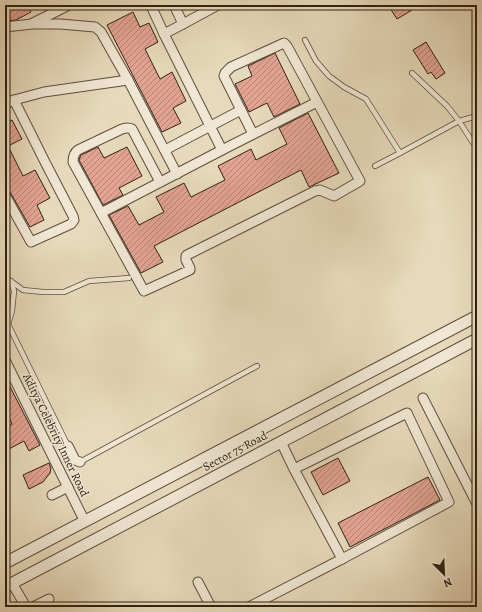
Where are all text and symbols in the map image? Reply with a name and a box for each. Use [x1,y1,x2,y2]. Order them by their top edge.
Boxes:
street label: Aditya Celebrity Inner Road [19,370,93,500]
street label: Sector 75 Road [200,427,271,475]
north arrow [424,554,464,594]
text: N [441,574,455,591]

